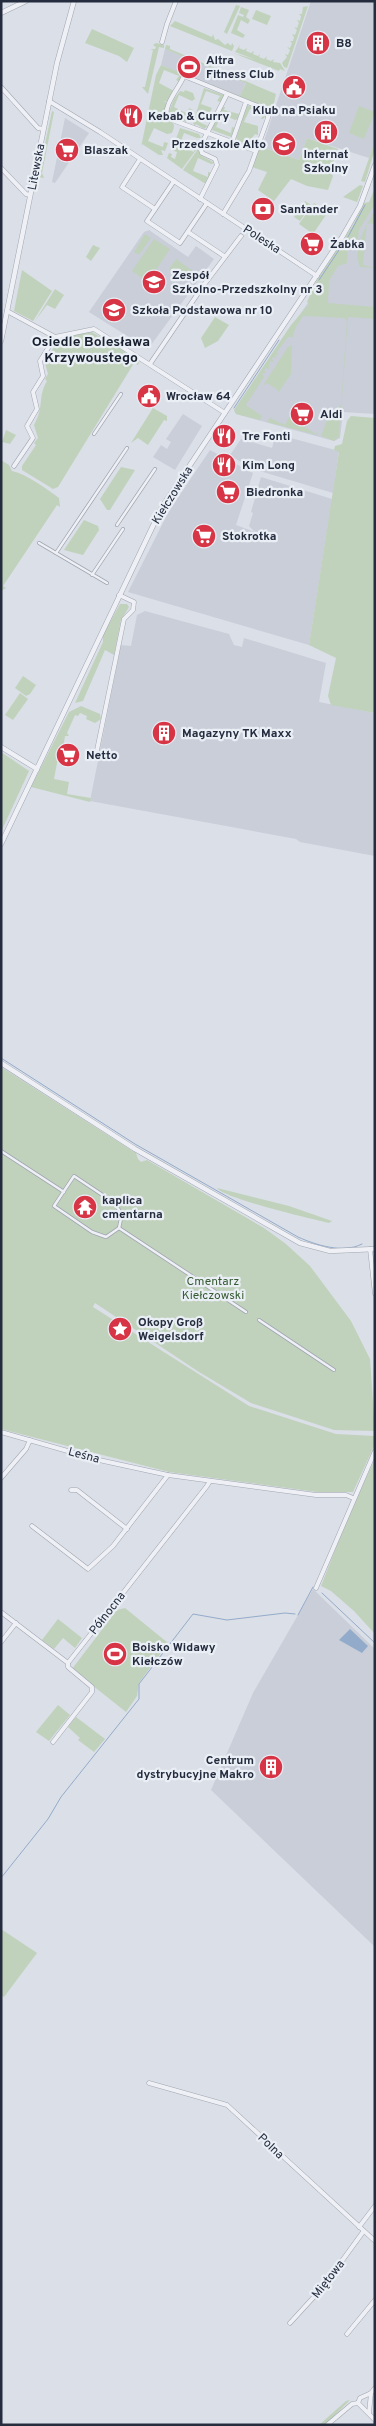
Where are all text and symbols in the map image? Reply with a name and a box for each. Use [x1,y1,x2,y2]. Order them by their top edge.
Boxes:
building icon: B8 [305,30,331,56]
place label: B8 [336,36,352,52]
place label: Altra Fitness Club [206,53,274,83]
sports icon: Altra Fitness Club [176,54,202,80]
public building icon: Klub na Psiaku [281,74,307,100]
restaurant icon: Kebab & Curry [118,103,144,129]
place label: Klub na Psiaku [253,103,335,119]
place label: Kebab & Curry [148,109,230,125]
building icon: Internat Szkolny [313,119,339,145]
school or university icon: Przedszkole Alto [271,131,297,157]
supermarket icon: Blaszak [54,137,80,163]
place label: Przedszkole Alto [171,137,266,153]
street label: Litewska [25,143,49,192]
place label: Blaszak [84,143,128,159]
place label: Internat Szkolny [303,147,349,177]
bank icon: Santander [250,196,276,222]
place label: Santander [280,202,338,218]
street label: Poleska [240,222,283,258]
supermarket icon: Żabka [299,231,325,257]
place label: Żabka [330,237,365,253]
place label: Zespół Szkolno-Przedszkolny nr 3 [172,268,323,298]
school or university icon: Zespół Szkolno-Przedszkolny nr 3 [141,269,167,295]
school or university icon: Szkoła Podstawowa nr 10 [101,297,127,323]
place label: Szkoła Podstawowa nr 10 [132,303,273,319]
district label: Osiedle Bolesława Krzywoustego [32,334,150,367]
public building icon: Wrocław 64 [136,383,162,409]
place label: Wrocław 64 [166,389,231,405]
supermarket icon: Aldi [289,401,315,427]
place label: Aldi [320,407,342,423]
restaurant icon: Tre Fonti [211,423,237,449]
place label: Tre Fonti [242,429,290,445]
restaurant icon: Kim Long [211,452,237,478]
place label: Kim Long [242,458,295,474]
street label: Kiełczowska [149,464,197,528]
supermarket icon: Biedronka [215,479,241,505]
place label: Biedronka [246,485,303,501]
supermarket icon: Stokrotka [191,523,217,549]
place label: Stokrotka [222,529,276,545]
building icon: Magazyny TK Maxx [151,720,177,746]
place label: Magazyny TK Maxx [182,726,292,742]
supermarket icon: Netto [55,742,81,768]
place label: Netto [86,748,118,764]
place label: kaplica cmentarna [102,1193,163,1223]
temple icon: kaplica cmentarna [72,1194,98,1220]
park label: Cmentarz Kiełczowski [182,1274,244,1304]
place label: Okopy Groß Weigelsdorf [138,1315,204,1345]
place icon: Okopy Groß Weigelsdorf [107,1316,133,1342]
street label: Leśna [66,1444,101,1468]
street label: Północna [86,1589,130,1638]
place label: Boisko Widawy Kiełczów [132,1640,216,1670]
sports icon: Boisko Widawy Kiełczów [102,1641,128,1667]
place label: Centrum dystrybucyjne Makro [137,1753,254,1783]
building icon: Centrum dystrybucyjne Makro [258,1754,284,1780]
street label: Polna [254,2130,287,2163]
street label: Miętowa [309,2257,349,2302]

